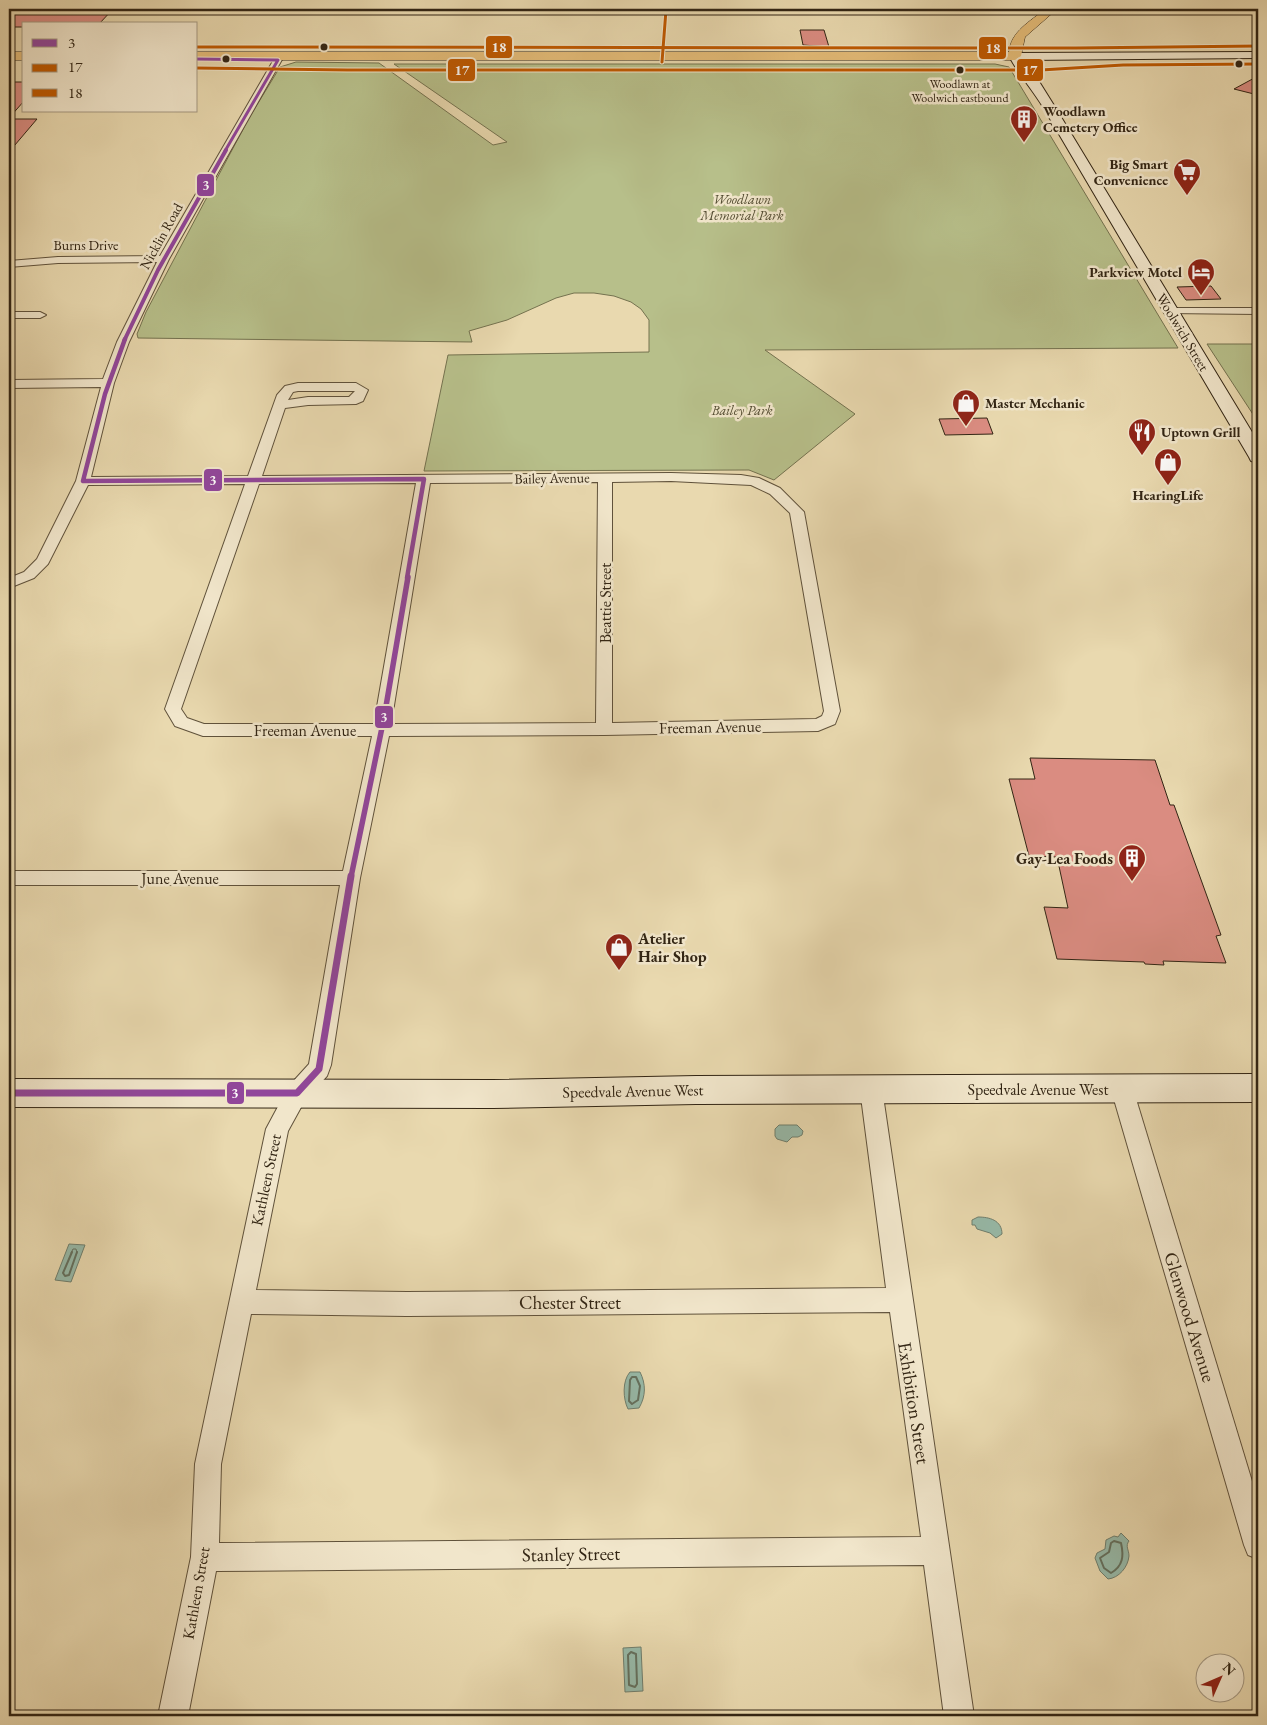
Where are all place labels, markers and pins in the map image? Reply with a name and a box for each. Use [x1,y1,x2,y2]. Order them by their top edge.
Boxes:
unlabelled marker [319,42,329,52]
unlabelled marker [221,54,231,64]
unlabelled marker [1234,59,1244,69]
marker: Woodlawn at Woolwich eastbound [955,65,965,75]
place label: Woodlawn at Woolwich eastbound [912,76,1009,106]
place label: Woodlawn Cemetery Office [1043,102,1138,136]
building icon: Woodlawn Cemetery Office [1009,104,1039,143]
place label: Big Smart Convenience [1094,155,1169,189]
supermarket icon: Big Smart Convenience [1172,157,1202,196]
hotel icon: Parkview Motel [1186,257,1216,296]
place label: Parkview Motel [1089,263,1182,281]
shop icon: Master Mechanic [951,388,981,427]
place label: Master Mechanic [985,394,1085,412]
restaurant icon: Uptown Grill [1127,417,1157,456]
place label: Uptown Grill [1161,423,1241,441]
shop icon: HearingLife [1153,447,1183,486]
place label: HearingLife [1133,486,1204,504]
building icon: Gay-Lea Foods [1117,843,1147,882]
place label: Gay-Lea Foods [1016,848,1113,869]
place label: Atelier Hair Shop [637,928,707,967]
shop icon: Atelier Hair Shop [604,932,634,971]

